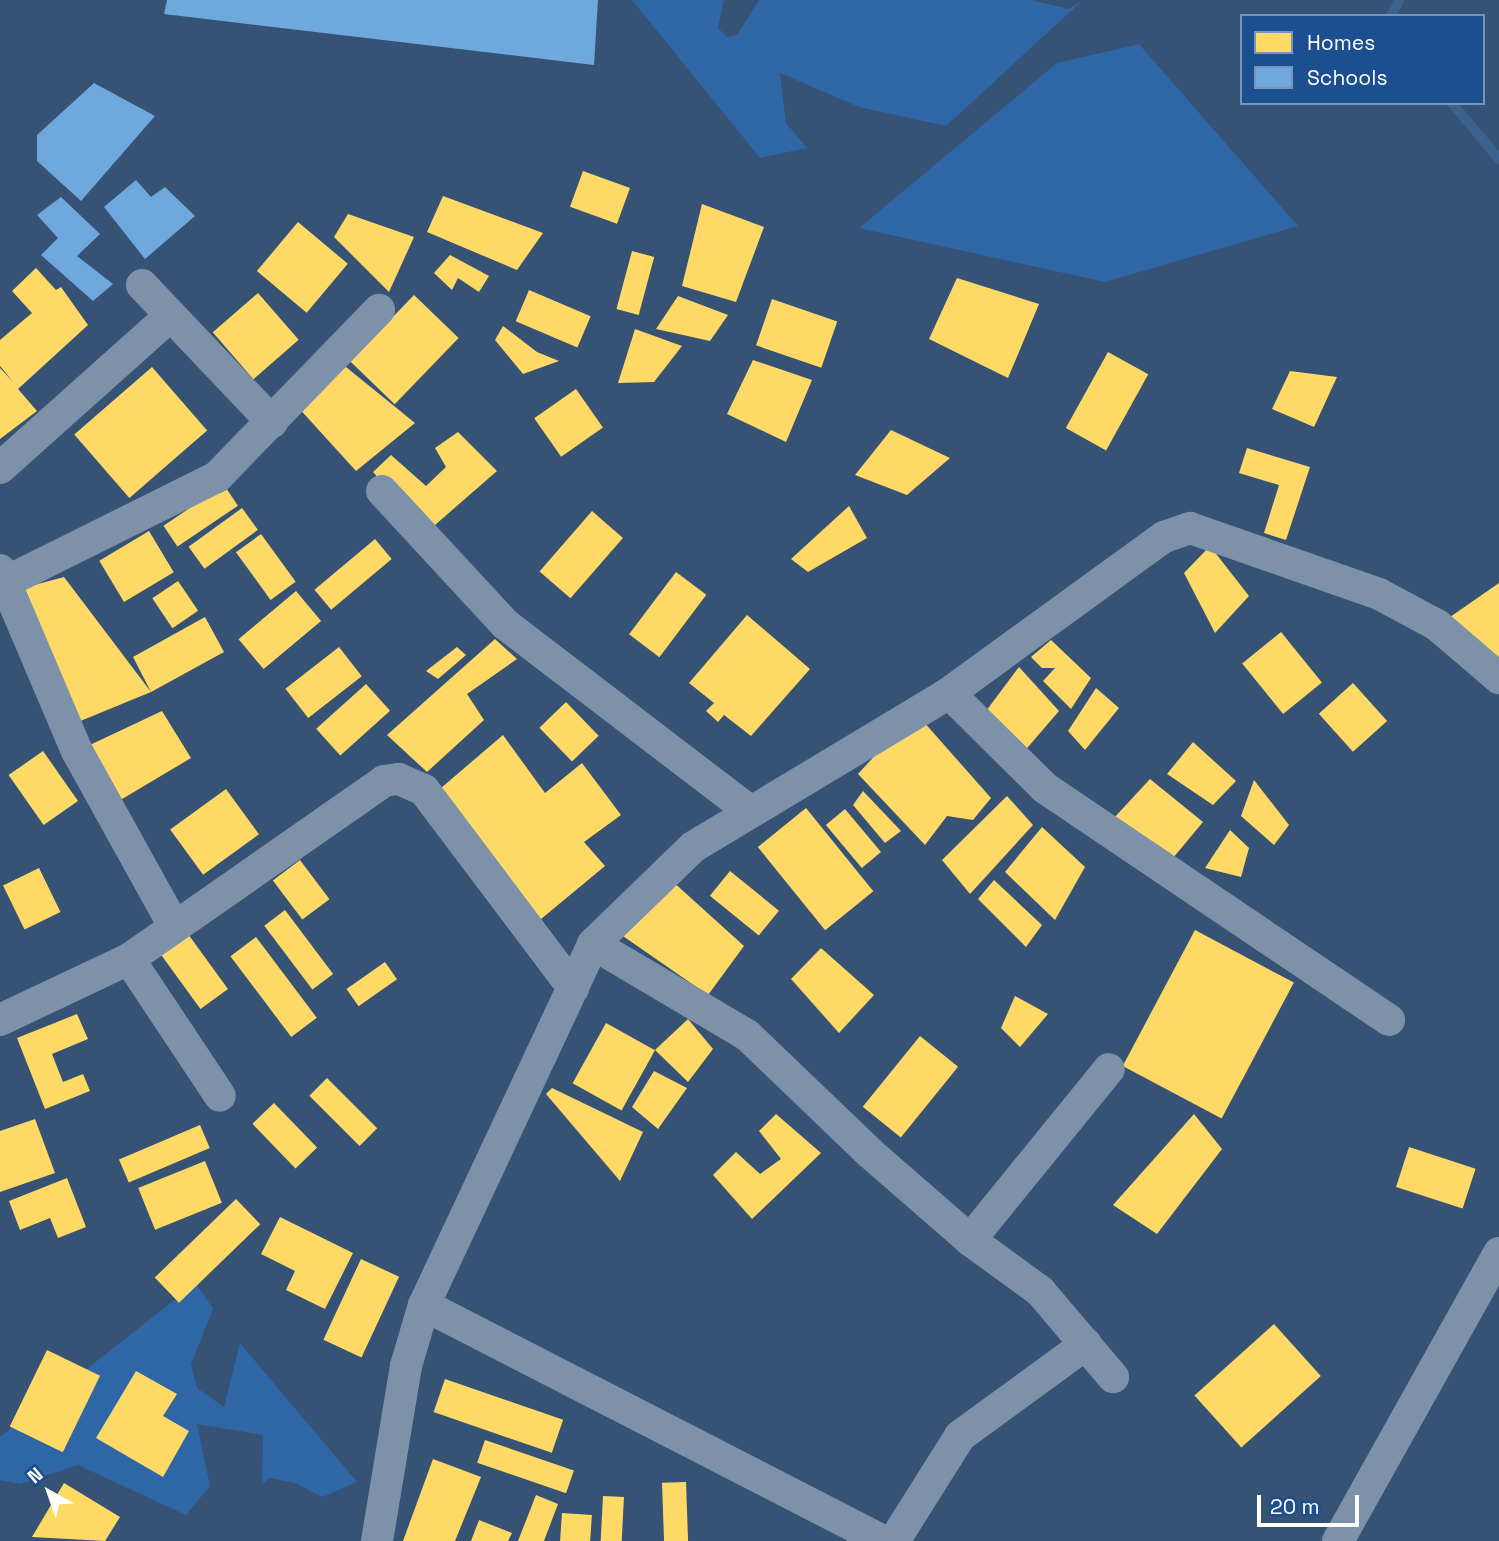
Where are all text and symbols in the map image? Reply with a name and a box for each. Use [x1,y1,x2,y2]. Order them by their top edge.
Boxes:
legend [1240,14,1485,105]
text: Homes [1307,29,1375,56]
text: Schools [1307,64,1387,91]
north arrow [14,1457,84,1527]
text: N [22,1462,48,1489]
scale bar [1261,1482,1362,1526]
text: 20 m [1270,1493,1320,1520]

